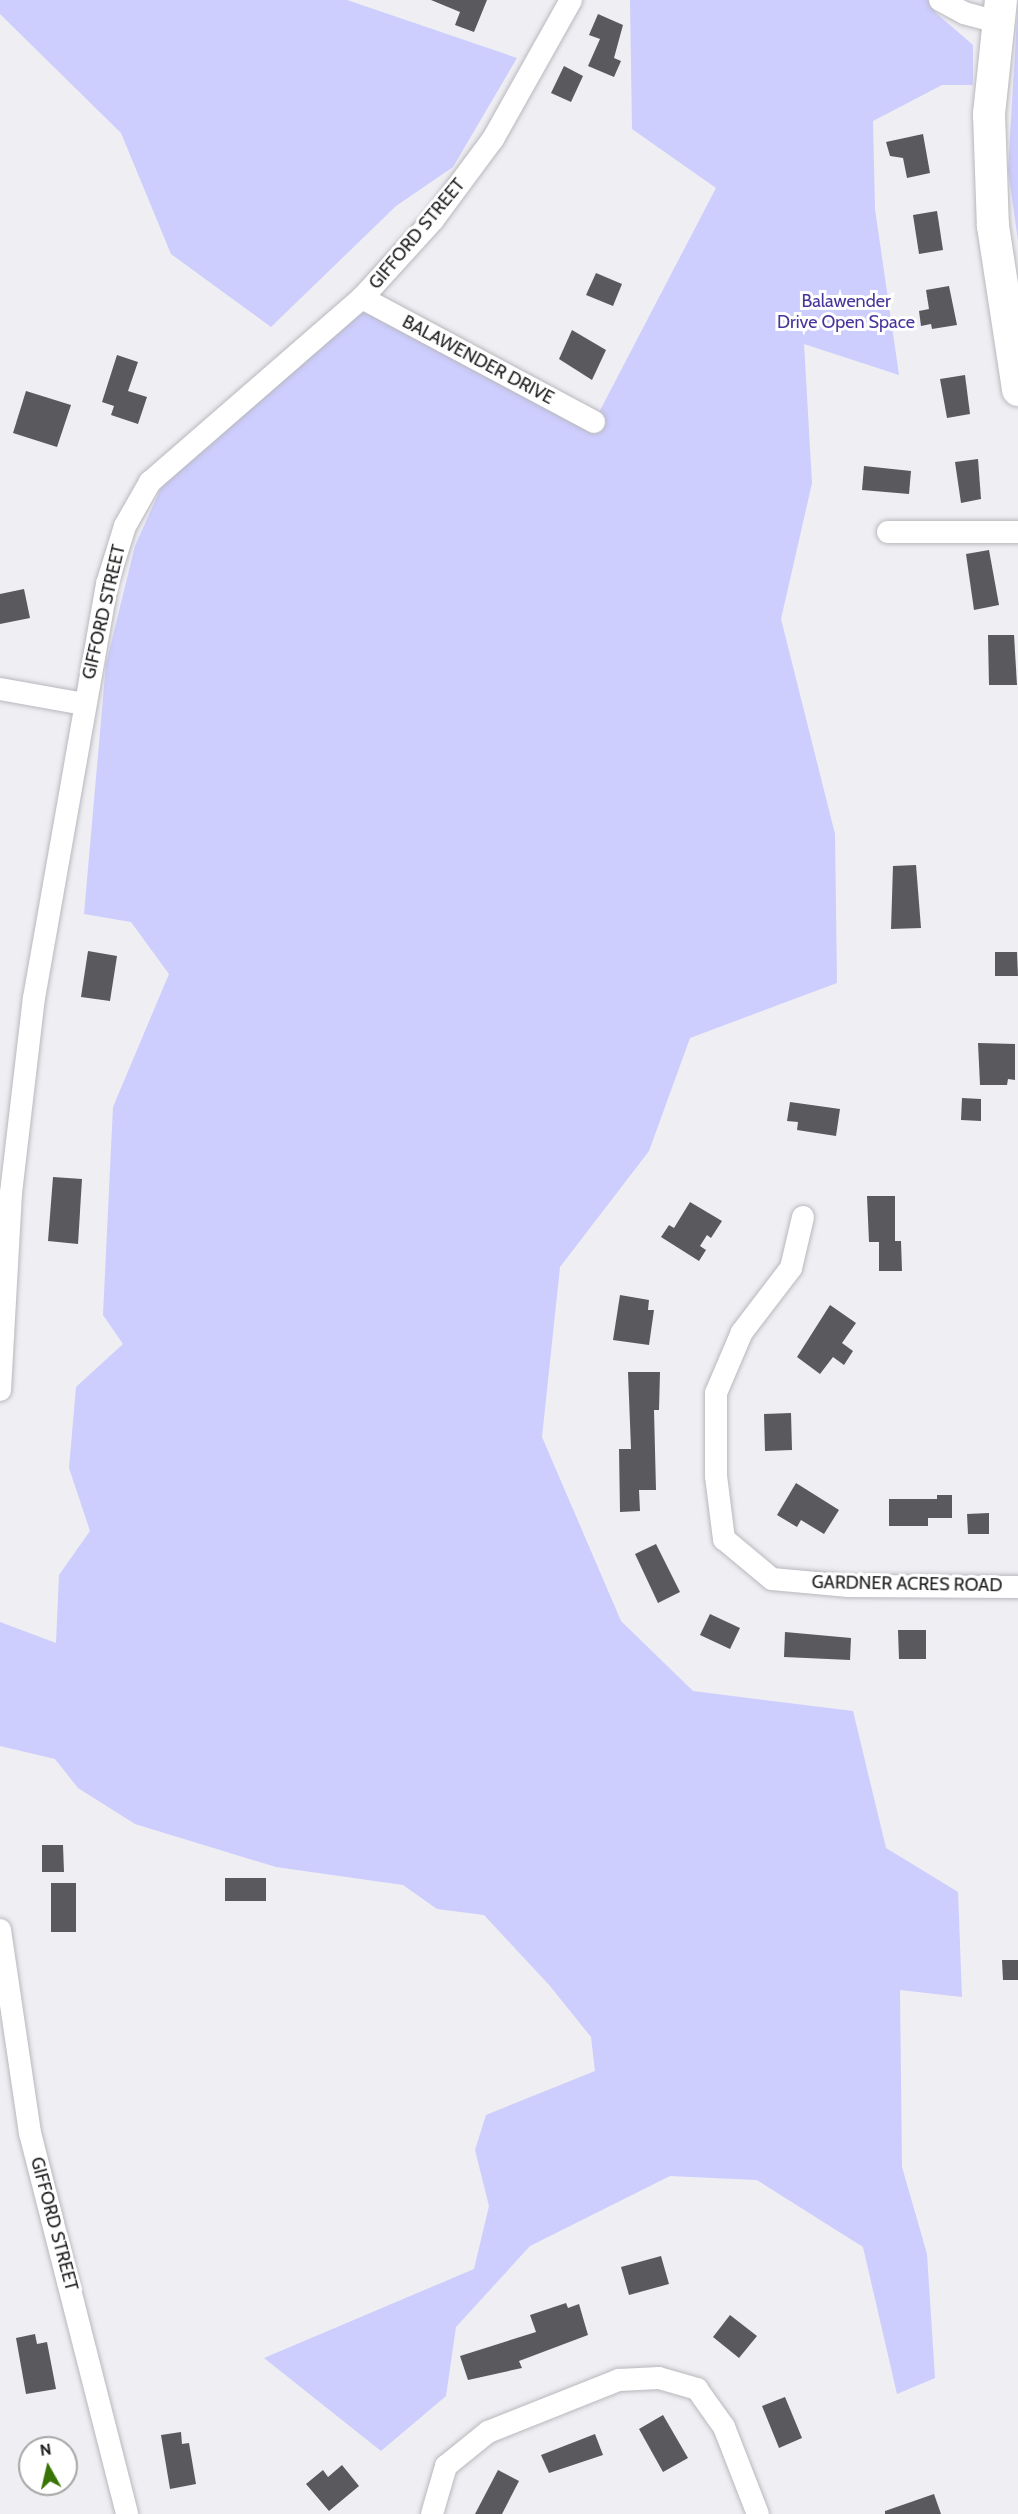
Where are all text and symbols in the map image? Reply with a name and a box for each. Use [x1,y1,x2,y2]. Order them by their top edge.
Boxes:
street label: GIFFORD STREET [364,174,470,294]
park label: Balawender Drive Open Space [777,291,915,334]
street label: BALAWENDER DRIVE [399,311,557,409]
street label: GIFFORD STREET [78,542,130,682]
street label: GARDNER ACRES ROAD [811,1572,1003,1596]
street label: GIFFORD STREET [26,2155,82,2293]
north arrow [18,2436,78,2496]
text: N [39,2439,53,2460]

